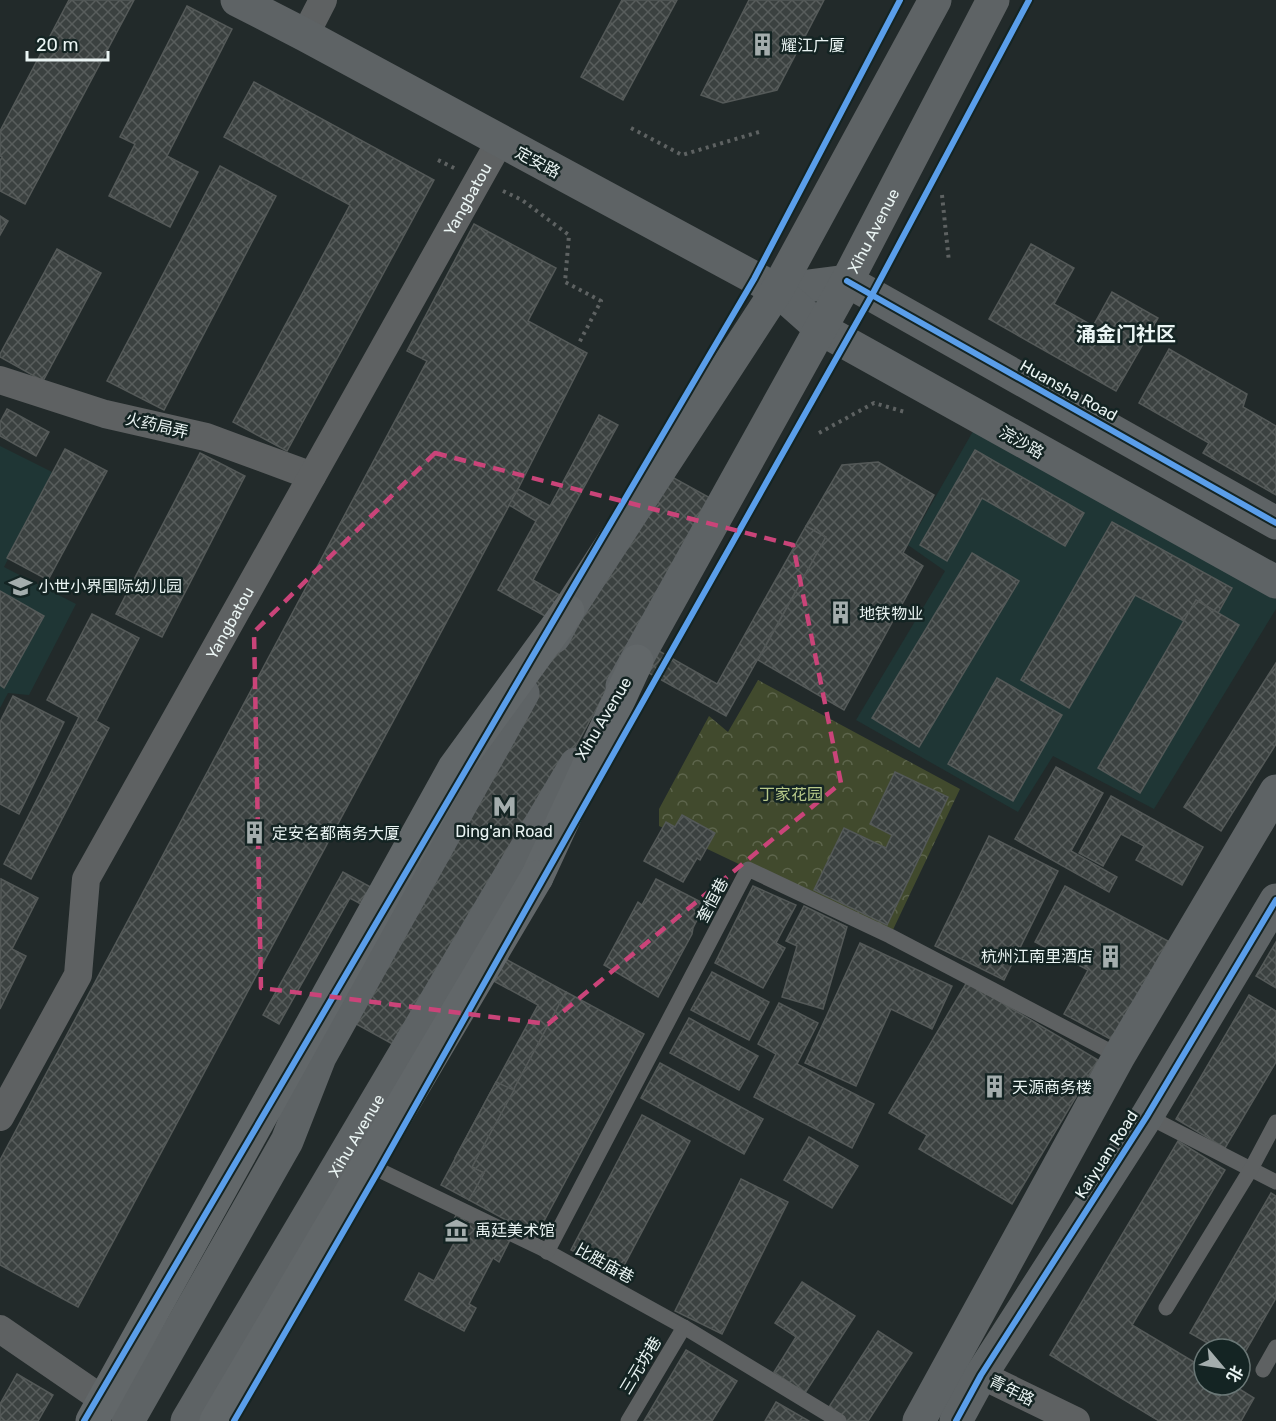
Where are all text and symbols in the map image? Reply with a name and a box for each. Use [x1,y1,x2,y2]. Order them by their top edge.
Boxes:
scale bar [27,24,108,62]
building icon: 耀江广厦 [750,32,776,58]
text: 20 m [36,34,78,56]
place label: 耀江广厦 [781,36,845,55]
street label: 定安路 [512,143,563,182]
street label: Yangbatou [440,160,496,239]
street label: Xihu Avenue [844,185,903,277]
district label: 涌金门社区 [1076,322,1176,346]
street label: Huansha Road [1017,356,1121,425]
street label: 火药局弄 [124,409,190,442]
street label: 浣沙路 [996,422,1047,462]
school or university icon: 小世小界国际幼儿园 [7,573,33,599]
place label: 小世小界国际幼儿园 [38,577,182,596]
street label: Yangbatou [202,583,258,663]
building icon: 地铁物业 [828,600,854,626]
place label: 地铁物业 [859,604,923,623]
street label: Xihu Avenue [571,674,636,763]
park label: 丁家花园 [759,785,823,804]
metro station icon: Ding'an Road [491,793,517,819]
building icon: 定安名都商务大厦 [241,820,267,846]
place label: Ding'an Road [455,822,553,841]
place label: 定安名都商务大厦 [272,824,400,843]
street label: 奎恒巷 [693,875,732,926]
building icon: 杭州江南里酒店 [1098,943,1124,969]
place label: 杭州江南里酒店 [981,947,1093,966]
building icon: 天源商务楼 [981,1074,1007,1100]
place label: 天源商务楼 [1012,1078,1092,1097]
street label: Xihu Avenue [325,1091,388,1180]
street label: Kaiyuan Road [1071,1107,1142,1202]
museum icon: 禹廷美术馆 [444,1217,470,1243]
place label: 禹廷美术馆 [475,1221,555,1240]
street label: 比胜庙巷 [572,1240,637,1287]
street label: 三元坊巷 [616,1333,665,1398]
north arrow [1192,1337,1252,1397]
text: 北 [1222,1362,1247,1386]
street label: 青年路 [986,1371,1038,1410]

